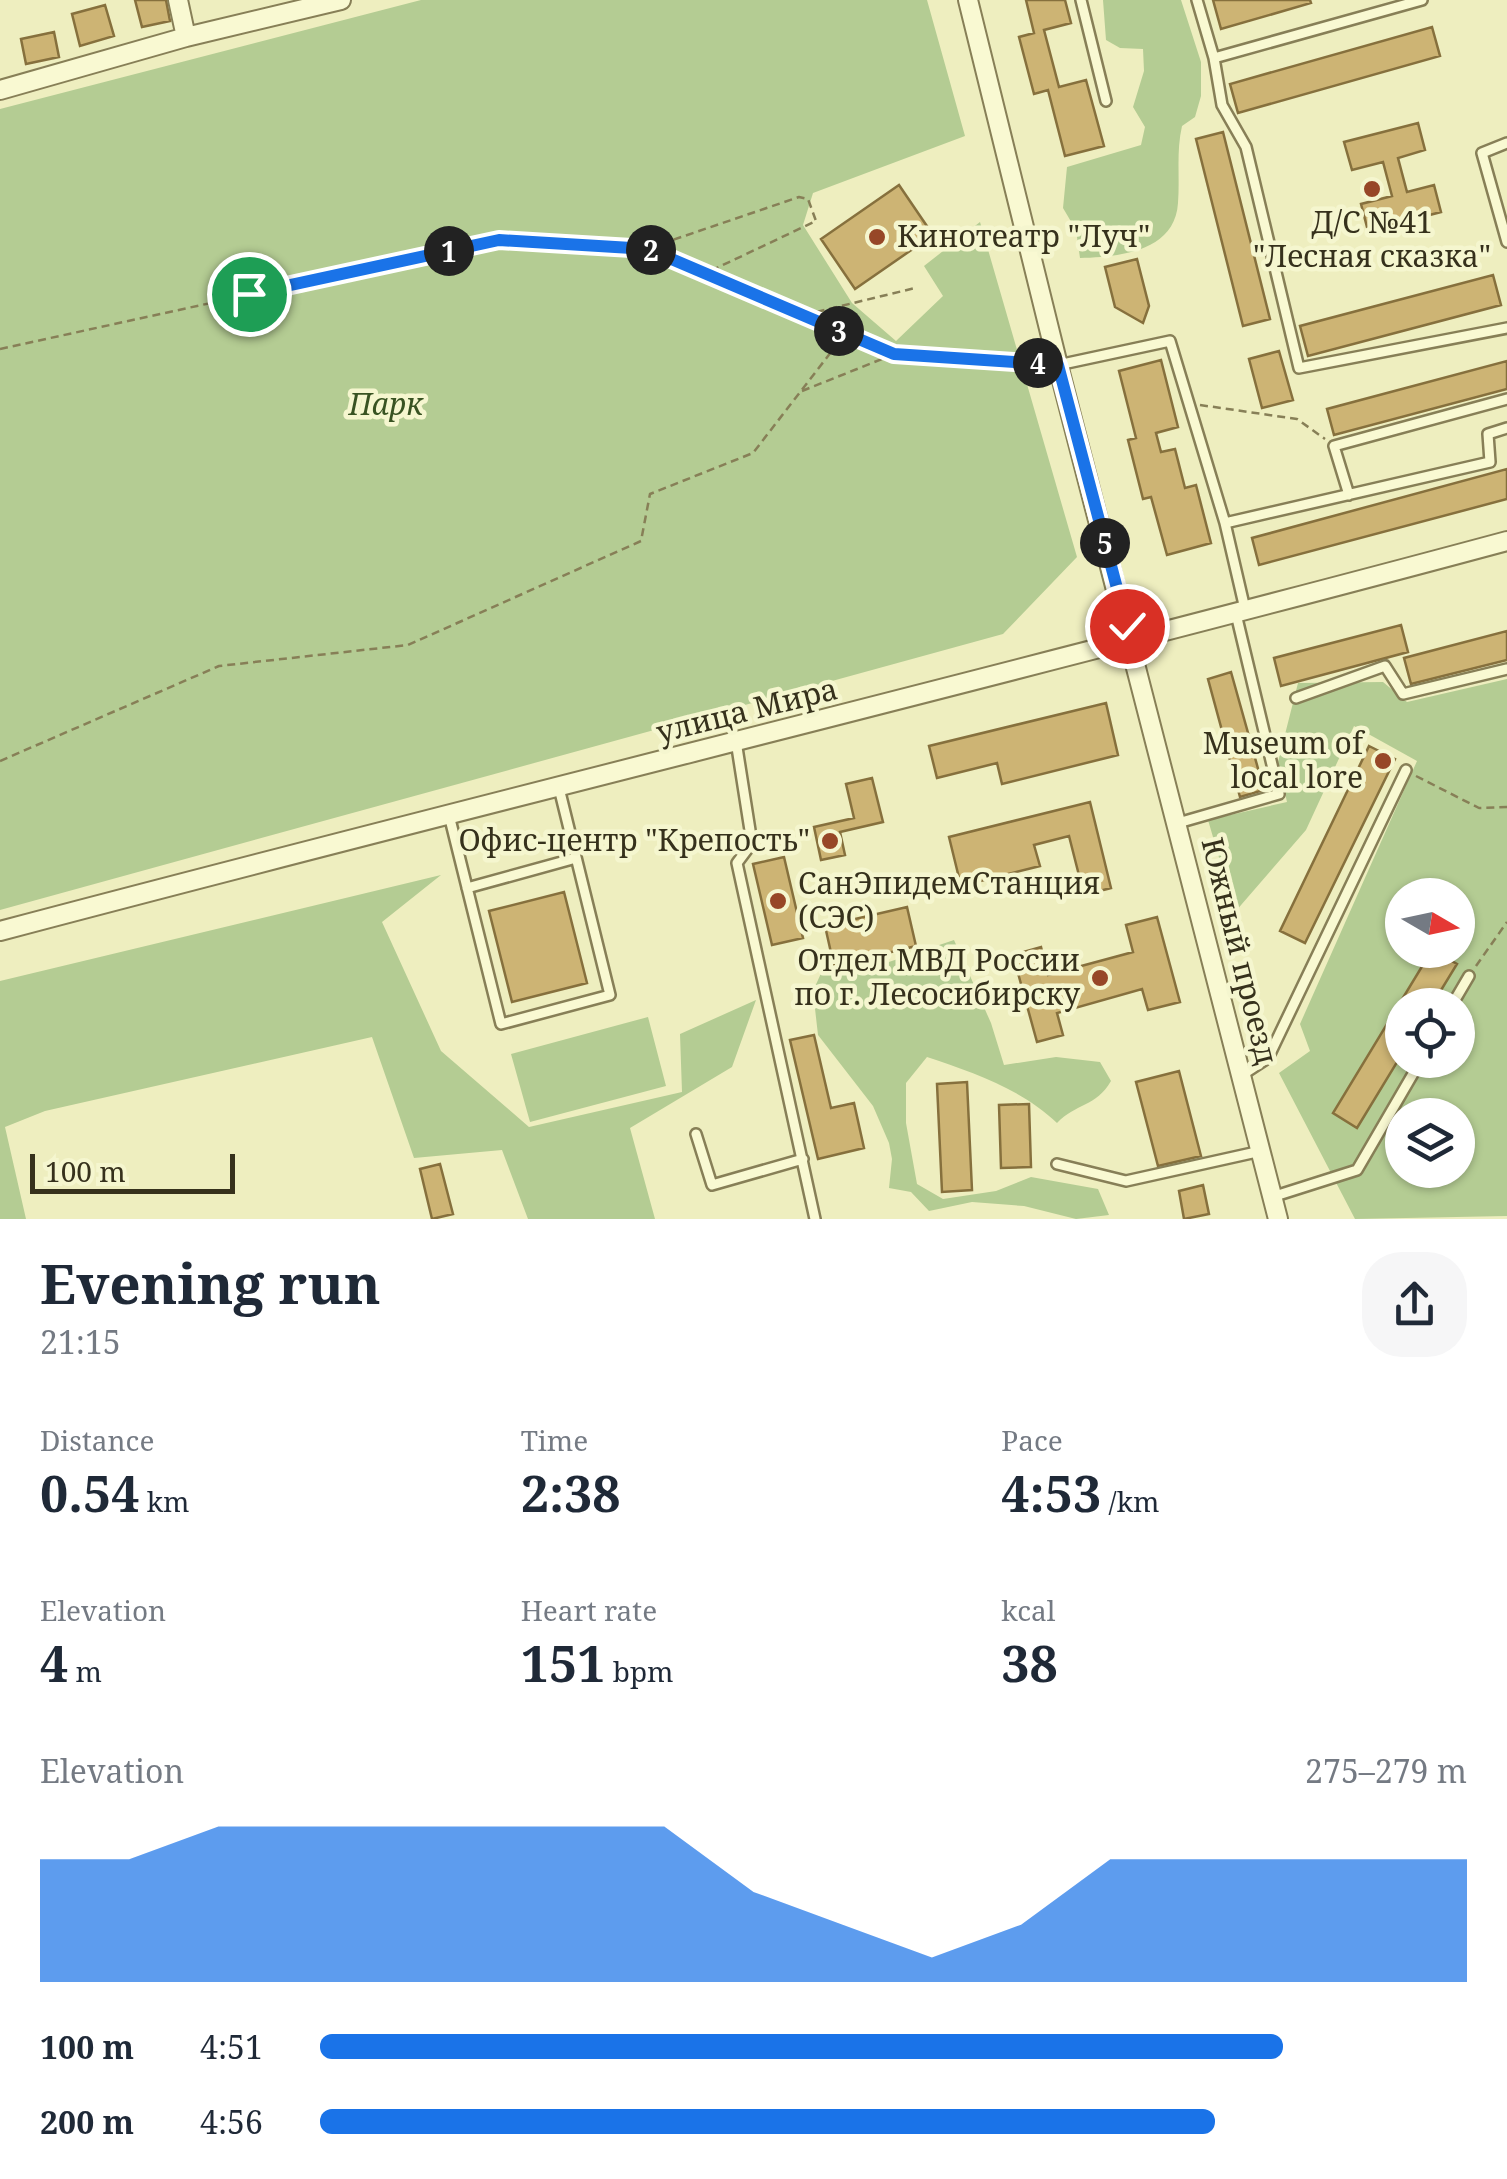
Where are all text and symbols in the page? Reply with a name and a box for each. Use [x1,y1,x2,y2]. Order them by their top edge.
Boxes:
marker: Д/С №41 "Лесная сказка" [1361,178,1383,200]
place label: Д/С №41 "Лесная сказка" [1253,201,1491,276]
place label: Кинотеатр "Луч" [897,215,1150,256]
pin: 2 [626,225,676,275]
pin: 1 [424,226,474,276]
marker: Кинотеатр "Луч" [866,226,888,248]
text: 2 [643,231,659,269]
text: 1 [441,232,457,270]
pin [207,252,292,337]
icon: arrive [222,267,277,322]
pin: 3 [814,306,864,356]
text: 3 [831,312,847,350]
pin: 4 [1013,338,1063,388]
text: 4 [1030,344,1046,382]
park label: Парк [347,383,424,424]
pin: 5 [1080,518,1130,568]
text: 5 [1097,524,1113,562]
pin [1085,584,1170,669]
icon: check [1100,599,1155,654]
street label: улица Мира [652,667,842,752]
place label: Museum of local lore [1203,722,1366,797]
marker: Museum of local lore [1372,750,1394,772]
place label: Офис-центр "Крепость" [458,819,810,860]
marker: Офис-центр "Крепость" [819,830,841,852]
street label: Южный проезд [1192,833,1288,1068]
place label: СанЭпидемСтанция (СЭС) [798,862,1100,937]
north arrow [1385,878,1475,968]
map controls [1385,878,1475,1188]
marker: СанЭпидемСтанция (СЭС) [767,890,789,912]
place label: Отдел МВД России по г. Лесосибирску [794,939,1081,1014]
marker: Отдел МВД России по г. Лесосибирску [1089,967,1111,989]
button: locate [1385,988,1475,1078]
button: layers [1385,1098,1475,1188]
scale bar [30,1149,235,1194]
text: 100 m [45,1152,126,1190]
text: Evening run [40,1245,381,1320]
button: share [1362,1252,1467,1357]
text: 21:15 [40,1320,121,1363]
text: Distance [40,1421,154,1459]
text: Time [521,1421,588,1459]
text: Pace [1001,1421,1063,1459]
text: 0.54 [40,1459,139,1527]
text: 2:38 [521,1459,621,1527]
text: 4:53 [1001,1459,1101,1527]
text: km [139,1482,190,1520]
text: /km [1101,1482,1159,1520]
text: Elevation [40,1591,166,1629]
text: Heart rate [521,1591,657,1629]
text: kcal [1001,1591,1055,1629]
text: 4 [40,1629,68,1697]
text: 151 [521,1629,605,1697]
text: 38 [1001,1629,1058,1697]
text: m [68,1652,102,1690]
text: bpm [605,1652,674,1690]
text: Elevation [40,1749,184,1792]
text: 275–279 m [1305,1749,1467,1792]
text: 100 m [40,2025,134,2068]
text: 4:51 [200,2025,263,2068]
text: 200 m [40,2100,134,2143]
text: 4:56 [200,2100,263,2143]

